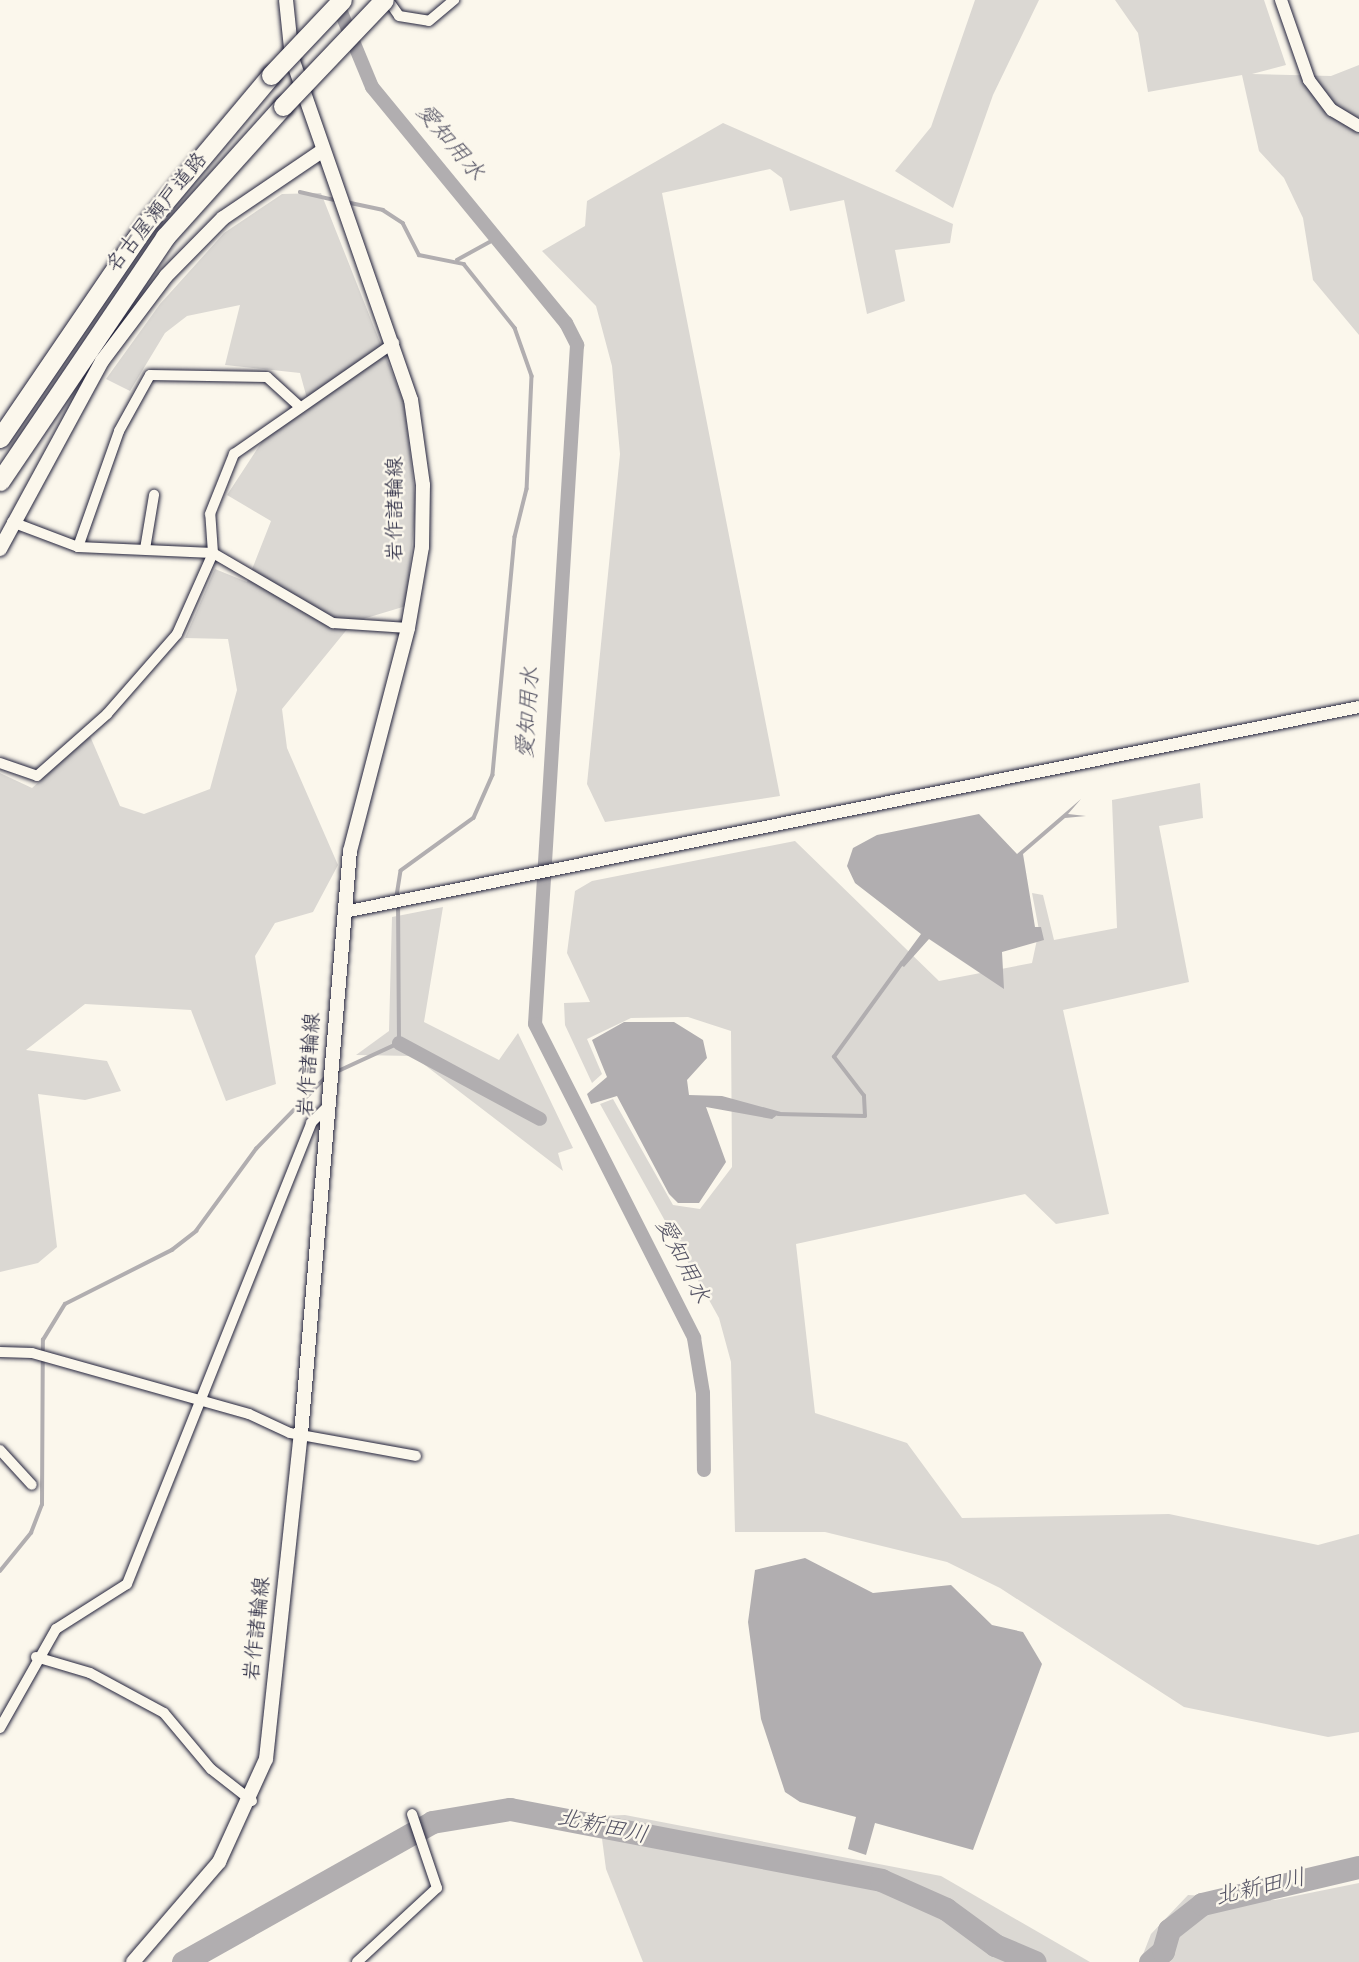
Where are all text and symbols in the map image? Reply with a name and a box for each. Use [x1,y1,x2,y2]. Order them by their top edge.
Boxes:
water label: 愛知用水 [408,100,488,188]
street label: 名古屋瀬戸道路 [103,149,215,279]
street label: 岩作諸輪線 [385,457,411,561]
water label: 愛知用水 [514,666,548,760]
street label: 岩作諸輪線 [296,1012,328,1118]
water label: 愛知用水 [647,1215,713,1309]
street label: 岩作諸輪線 [242,1575,278,1683]
water label: 北新田川 [554,1806,650,1852]
water label: 北新田川 [1213,1866,1309,1914]

